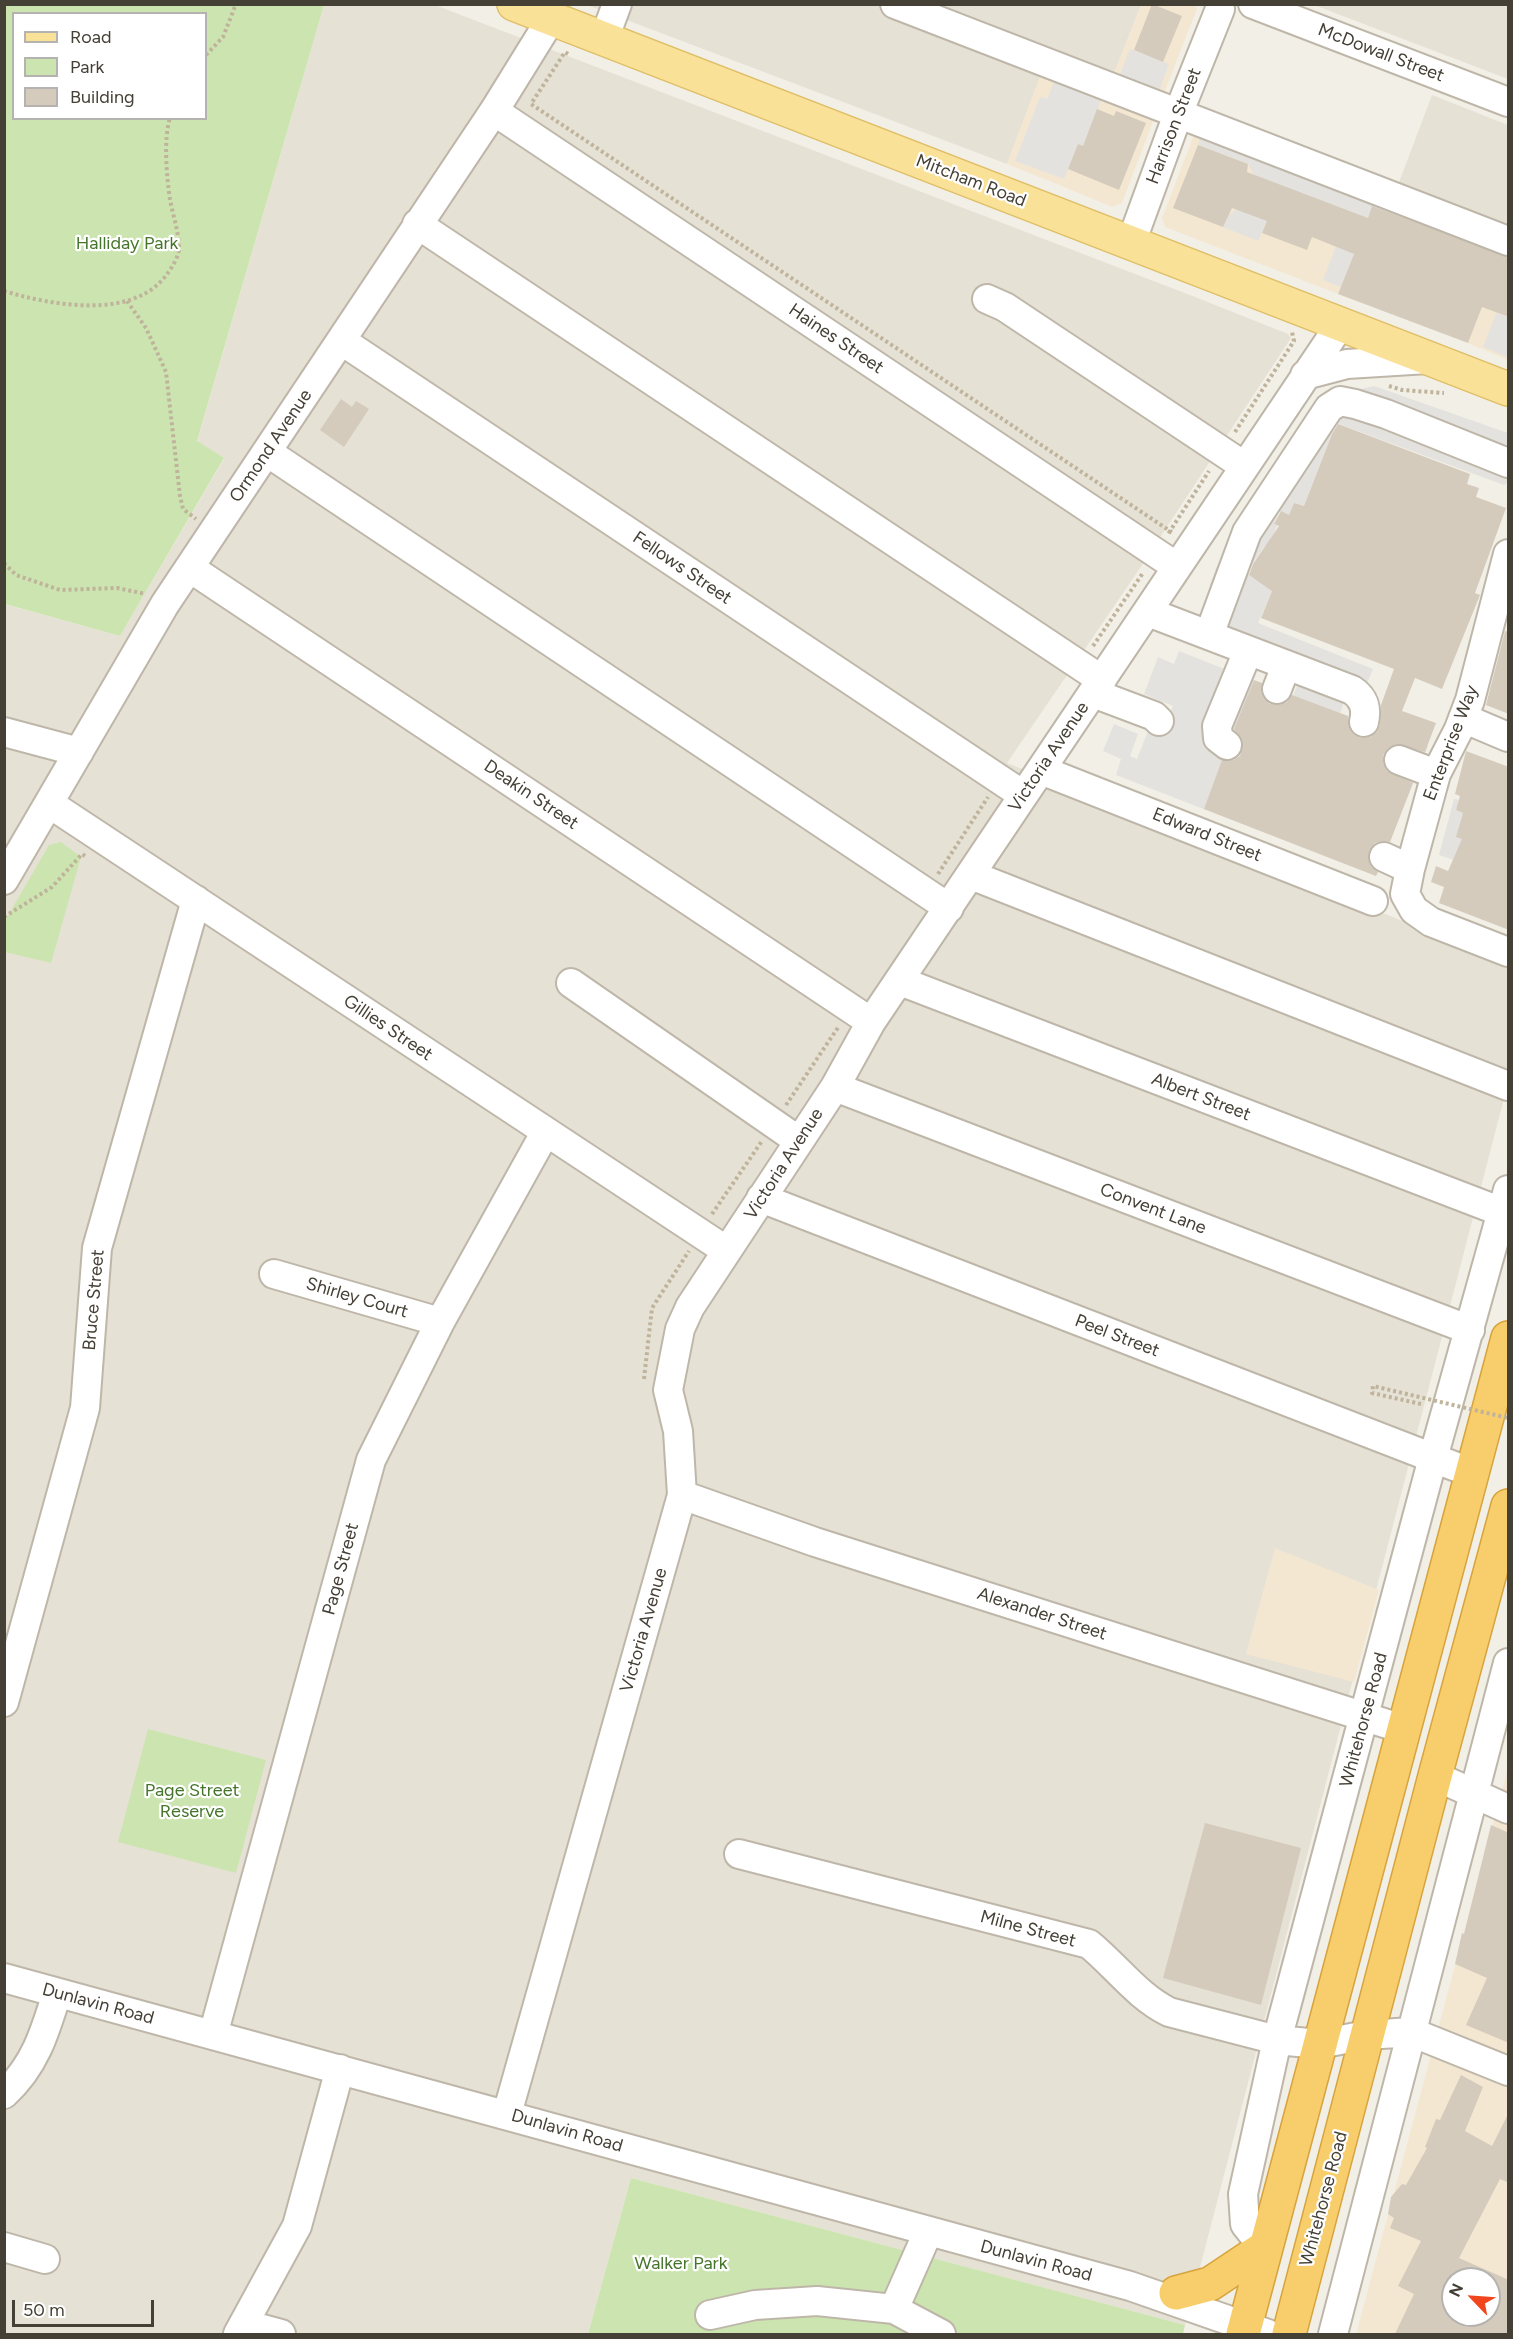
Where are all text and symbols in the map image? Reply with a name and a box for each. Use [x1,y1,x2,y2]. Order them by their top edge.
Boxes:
legend [12,12,207,120]
street label: McDowall Street [1315,19,1447,87]
text: Road [70,26,111,48]
text: Park [70,56,104,78]
street label: Harrison Street [1142,65,1206,187]
text: Building [70,86,135,108]
street label: Mitcham Road [913,150,1029,212]
park label: Halliday Park [76,233,178,255]
street label: Haines Street [784,299,888,379]
street label: Ormond Avenue [225,385,317,507]
street label: Fellows Street [628,527,736,609]
street label: Enterprise Way [1419,682,1483,804]
street label: Victoria Avenue [1004,698,1094,816]
street label: Deakin Street [480,756,582,834]
street label: Edward Street [1149,803,1265,867]
street label: Gillies Street [339,990,437,1066]
street label: Albert Street [1148,1068,1254,1126]
street label: Victoria Avenue [740,1104,828,1224]
street label: Convent Lane [1097,1179,1209,1239]
street label: Bruce Street [79,1248,109,1352]
street label: Shirley Court [303,1273,411,1323]
street label: Peel Street [1072,1310,1162,1362]
street label: Page Street [318,1520,364,1618]
street label: Victoria Avenue [616,1565,672,1695]
street label: Alexander Street [975,1583,1109,1645]
street label: Whitehorse Road [1336,1650,1392,1790]
park label: Page Street Reserve [145,1780,239,1822]
street label: Milne Street [978,1906,1078,1952]
street label: Dunlavin Road [40,1979,156,2029]
street label: Dunlavin Road [509,2105,625,2157]
street label: Whitehorse Road [1296,2129,1352,2269]
street label: Dunlavin Road [978,2236,1094,2286]
park label: Walker Park [635,2253,727,2275]
north arrow [1441,2267,1501,2327]
text: N [1445,2280,1467,2300]
scale bar [15,2288,158,2326]
text: 50 m [23,2299,65,2321]

